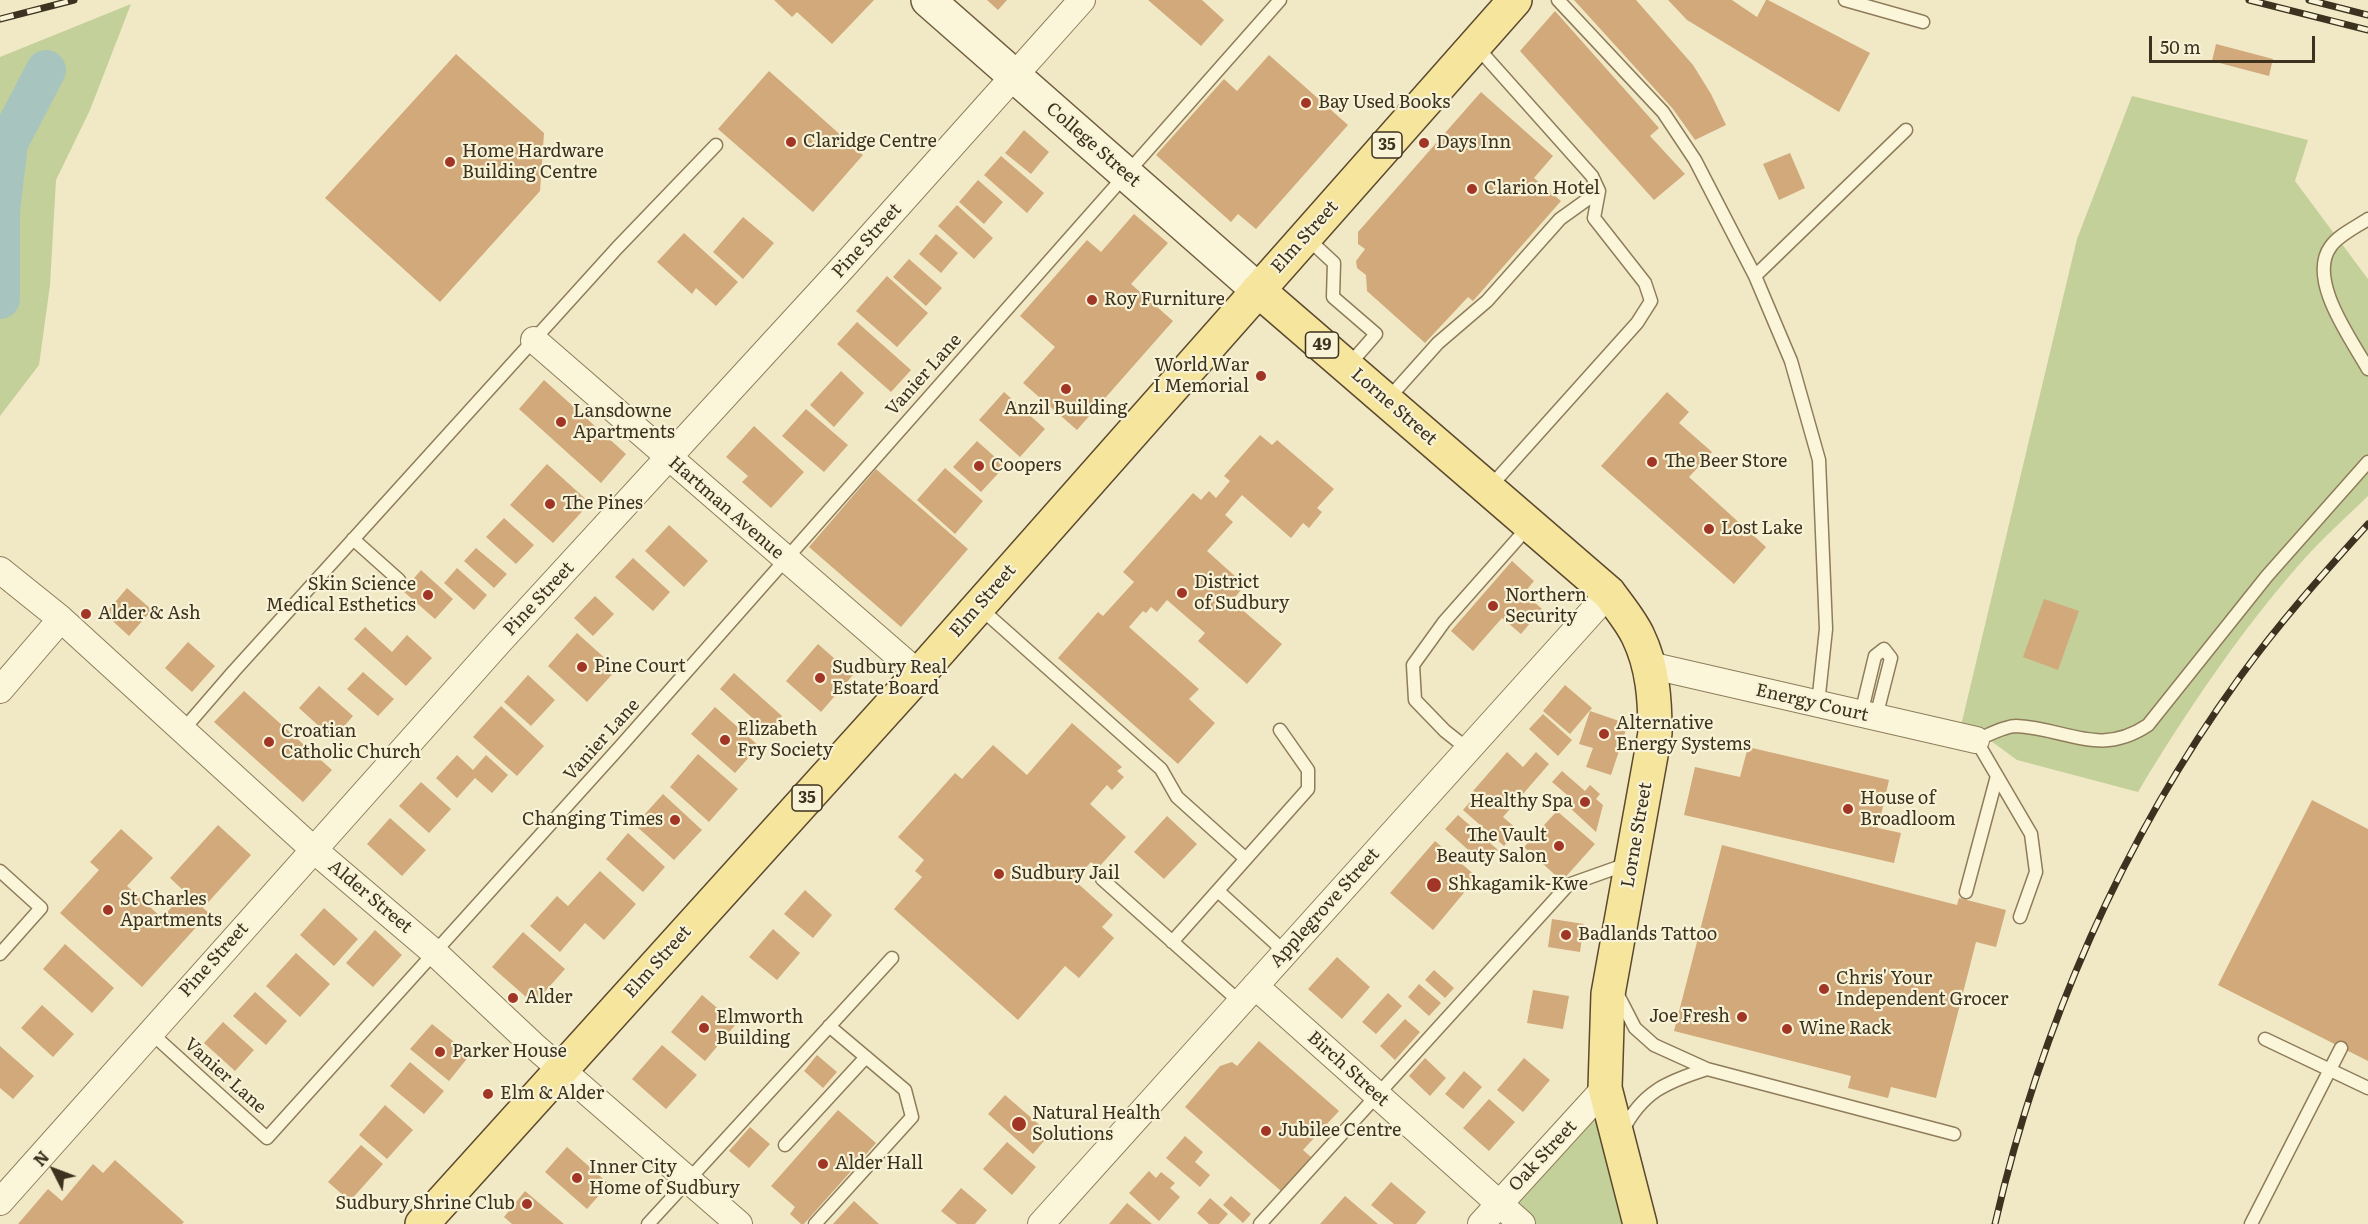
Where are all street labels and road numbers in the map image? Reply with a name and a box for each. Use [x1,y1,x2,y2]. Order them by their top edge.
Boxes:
street label: College Street [1041,98,1145,192]
road number: 35 [1372,132,1402,158]
street label: Elm Street [1267,196,1343,278]
street label: Pine Street [828,199,906,283]
street label: Vanier Lane [882,330,966,420]
road number: 49 [1306,332,1338,358]
street label: Lorne Street [1347,364,1441,450]
street label: Hartman Avenue [664,452,788,564]
street label: Pine Street [499,558,579,640]
street label: Elm Street [945,560,1021,642]
street label: Energy Court [1753,680,1871,726]
street label: Vanier Lane [560,695,644,785]
street label: Lorne Street [1617,781,1657,889]
road number: 35 [792,785,822,811]
street label: Applegrove Street [1266,844,1384,972]
street label: Alder Street [324,856,416,938]
street label: Pine Street [175,918,253,1002]
street label: Elm Street [620,921,696,1003]
street label: Birch Street [1303,1027,1393,1111]
street label: Vanier Lane [180,1034,270,1118]
street label: Oak Street [1505,1116,1581,1196]

